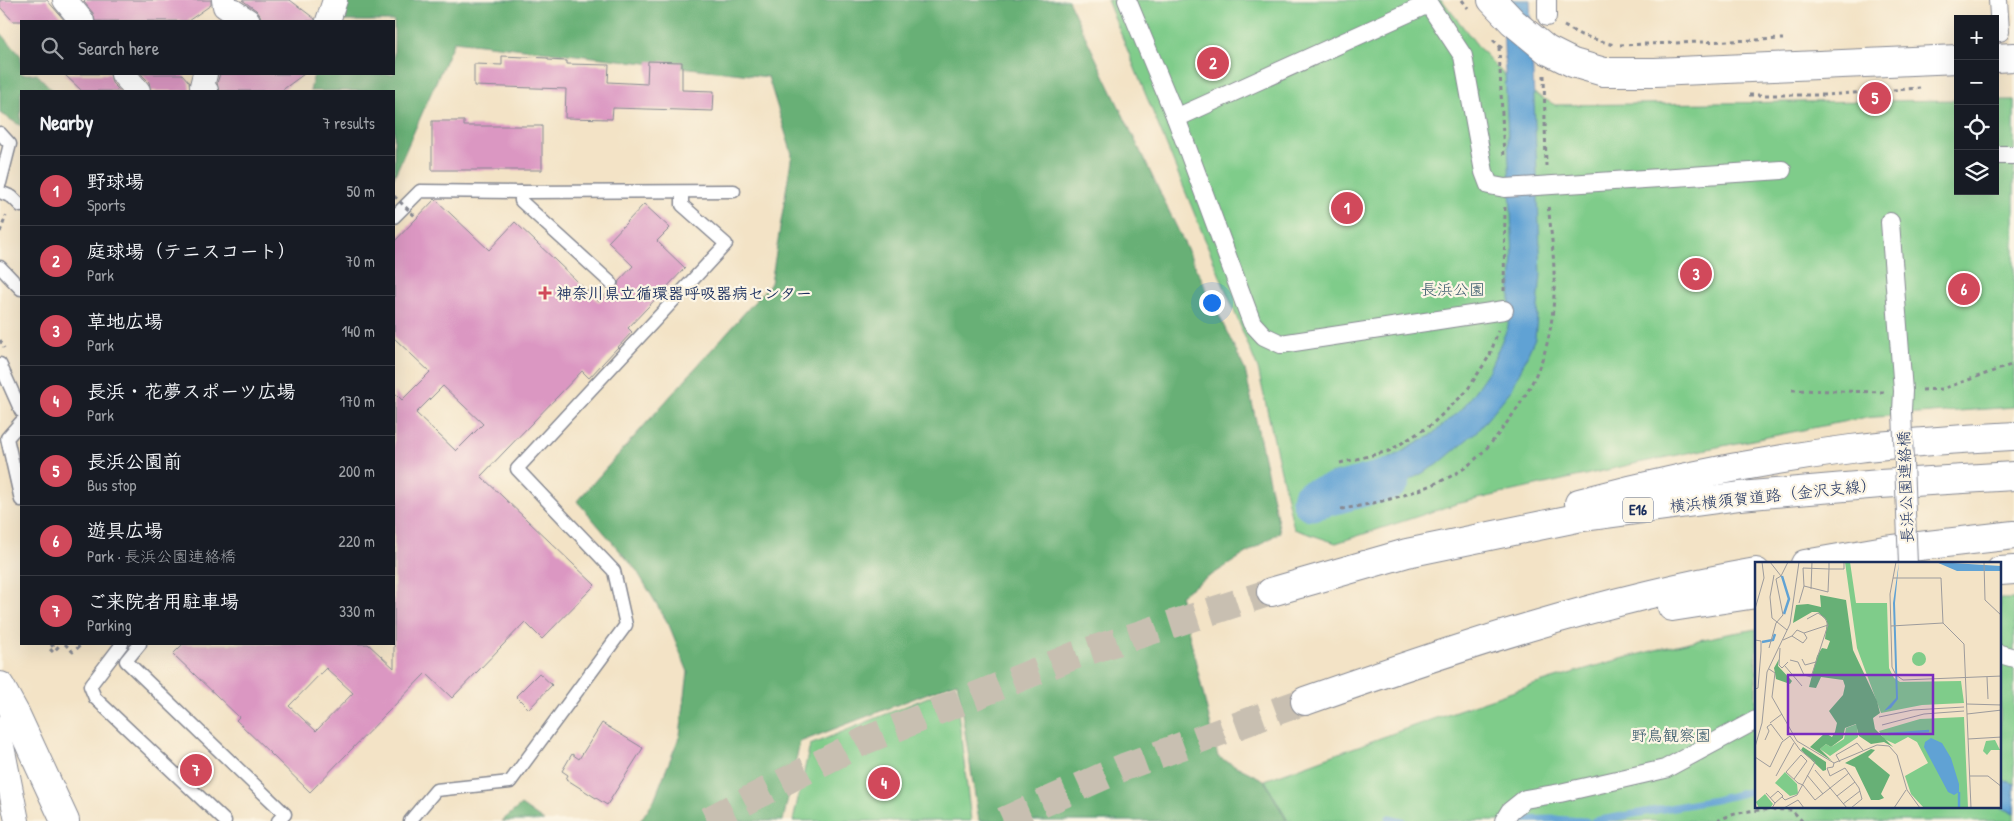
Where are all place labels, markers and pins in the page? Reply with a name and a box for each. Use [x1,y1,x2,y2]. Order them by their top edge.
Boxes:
pin: 2 [1197,44,1229,82]
pin: 5 [1859,79,1891,117]
pin: 1 [1331,189,1363,227]
pin: 3 [1680,255,1712,293]
pin: 6 [1948,270,1980,308]
place label: 神奈川県立循環器呼吸器病センター [556,282,812,304]
marker: 神奈川県立循環器呼吸器病センター [538,286,552,300]
pin: 7 [180,751,212,789]
pin: 4 [868,764,900,802]

